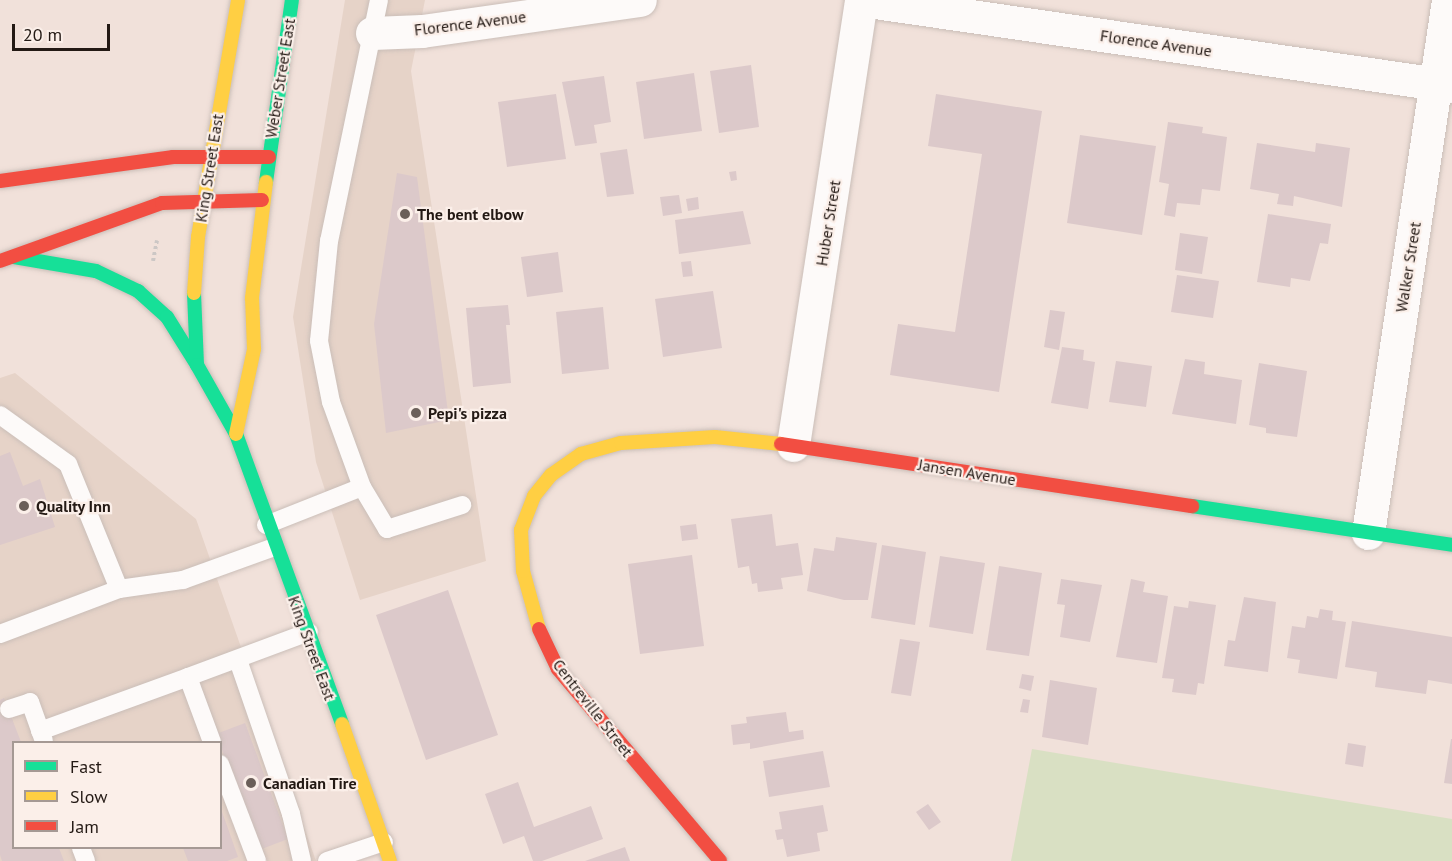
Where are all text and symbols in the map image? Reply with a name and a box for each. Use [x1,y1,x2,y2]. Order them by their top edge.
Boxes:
street label: Florence Avenue [413,7,527,39]
scale bar [15,12,112,50]
street label: Weber Street East [261,17,299,139]
text: 20 m [23,23,62,46]
street label: Florence Avenue [1099,26,1213,60]
street label: King Street East [191,112,227,224]
street label: Huber Street [812,179,844,267]
place label: The bent elbow [417,204,523,224]
marker: The bent elbow [398,207,412,221]
street label: Walker Street [1391,220,1425,314]
place label: Pepi's pizza [428,403,507,423]
marker: Pepi's pizza [409,406,423,420]
street label: Jansen Avenue [917,455,1017,489]
place label: Quality Inn [36,496,111,516]
marker: Quality Inn [17,499,31,513]
street label: King Street East [284,593,340,703]
street label: Centreville Street [549,655,637,761]
legend [12,741,222,849]
text: Fast [70,755,102,778]
place label: Canadian Tire [263,773,357,793]
marker: Canadian Tire [244,776,258,790]
text: Slow [70,785,108,808]
text: Jam [70,815,99,838]

